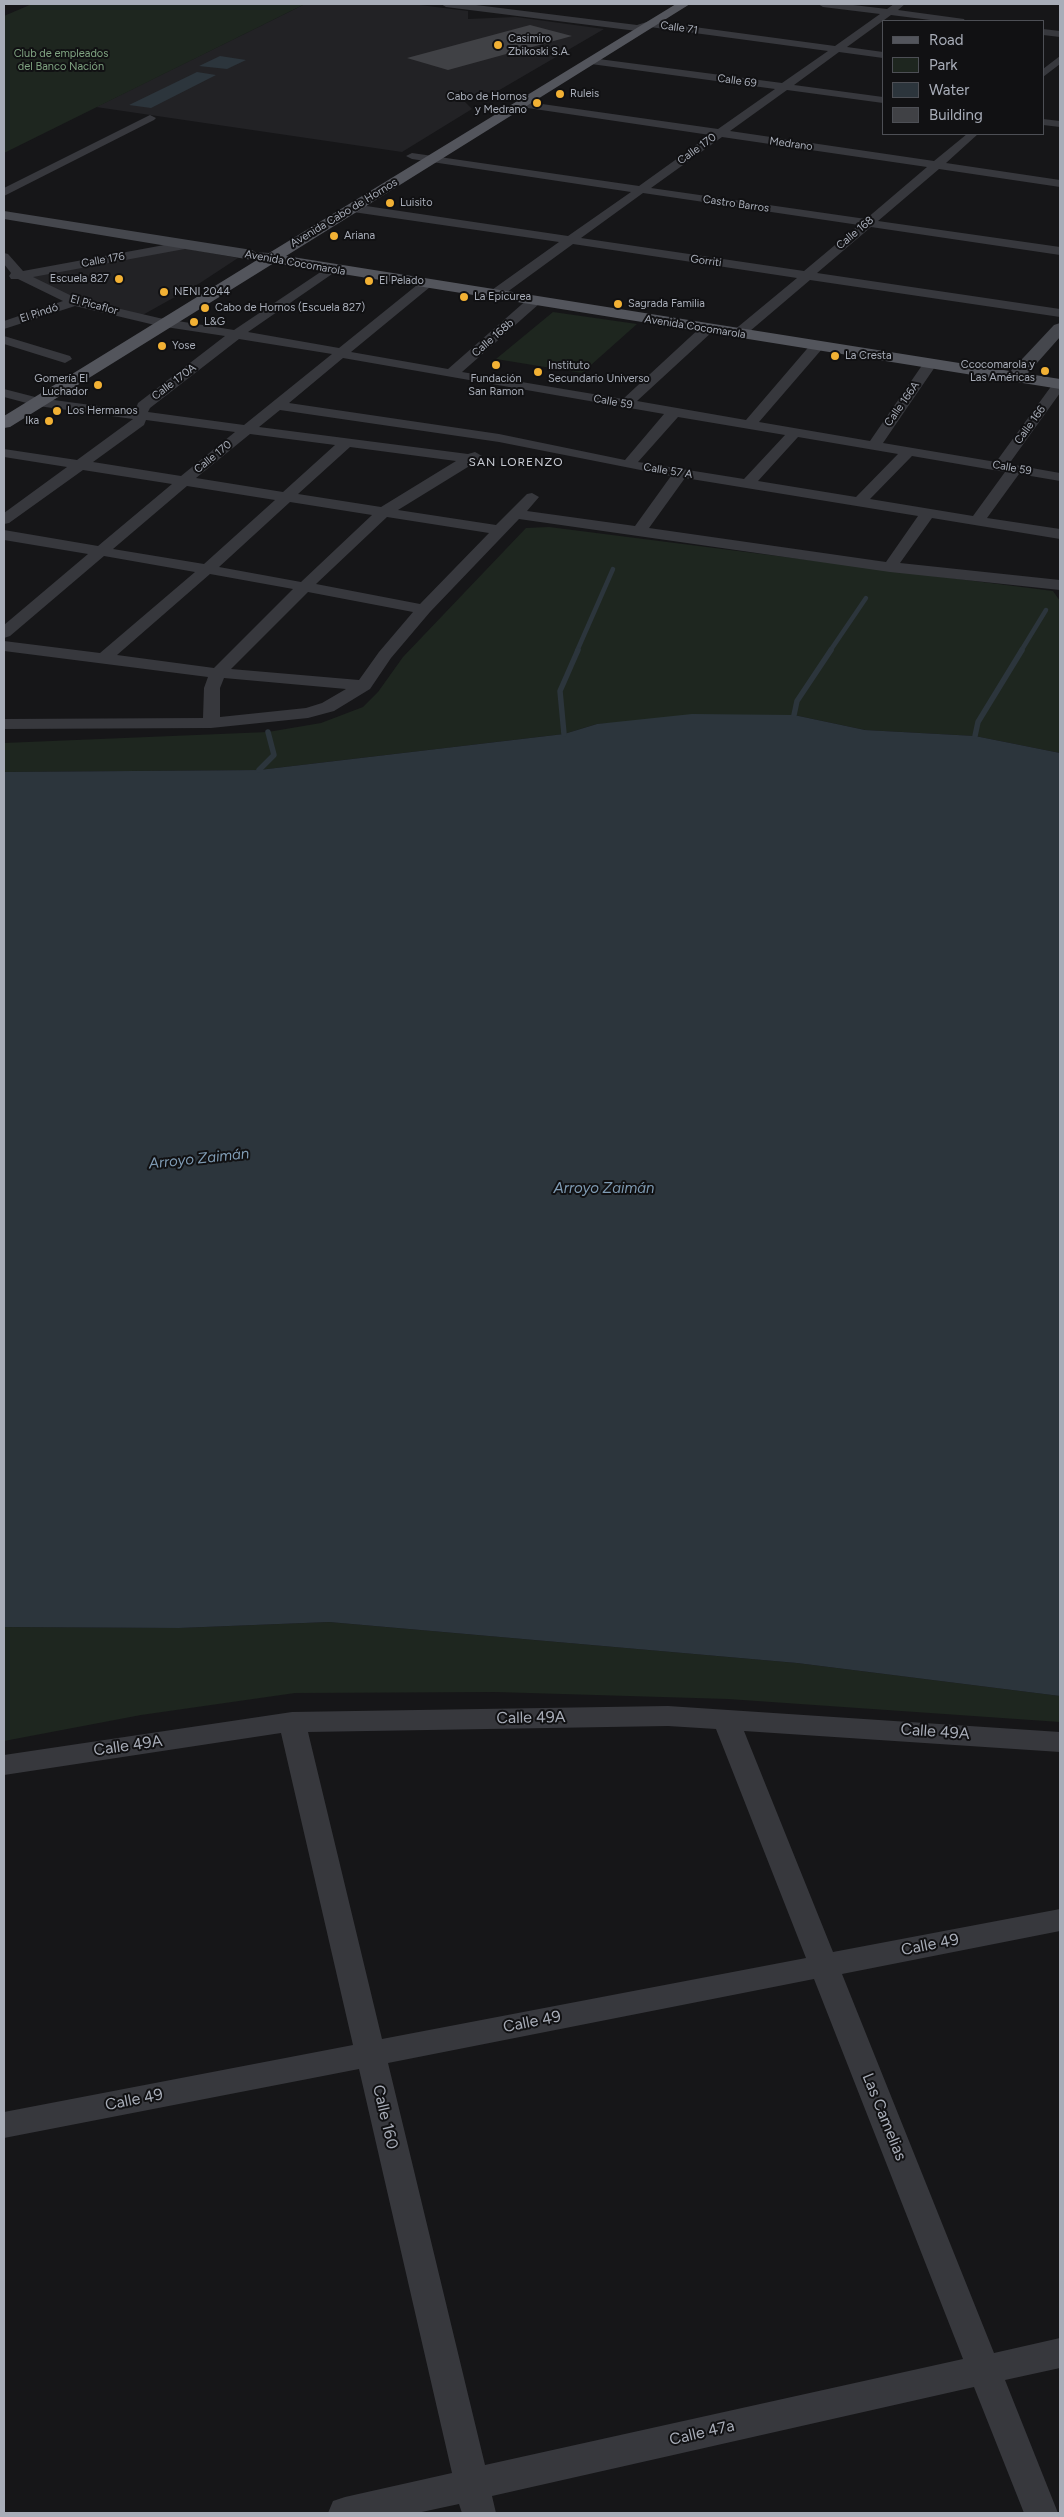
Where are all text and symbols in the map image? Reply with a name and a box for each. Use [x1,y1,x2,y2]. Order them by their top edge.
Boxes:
street label: Calle 71 [659,19,699,37]
legend [882,20,1044,135]
text: Road [929,31,964,49]
place label: Casimiro Zbikoski S.A. [508,32,570,58]
marker: Casimiro Zbikoski S.A. [492,39,504,51]
park label: Club de empleados del Banco Nación [14,47,108,73]
text: Park [929,56,958,74]
street label: Calle 69 [716,72,758,90]
text: Water [929,81,969,99]
place label: Ruleis [570,87,599,101]
marker: Ruleis [554,88,566,100]
place label: Cabo de Hornos y Medrano [447,90,527,116]
marker: Cabo de Hornos y Medrano [531,97,543,109]
text: Building [929,106,983,124]
street label: Calle 170 [675,131,719,167]
street label: Medrano [768,134,814,154]
street label: Avenida Cabo de Hornos [288,176,400,250]
street label: Castro Barros [702,193,770,215]
place label: Luisito [400,196,433,210]
marker: Luisito [384,197,396,209]
street label: Calle 168 [834,214,876,252]
place label: Ariana [344,229,375,243]
marker: Ariana [328,230,340,242]
street label: Avenida Cocomarola [244,248,346,278]
street label: Calle 176 [80,250,126,270]
street label: Gorriti [690,252,722,270]
place label: Escuela 827 [50,272,109,286]
marker: Escuela 827 [113,273,125,285]
place label: El Pelado [379,274,424,288]
marker: El Pelado [363,275,375,287]
place label: NENI 2044 [174,285,230,299]
marker: NENI 2044 [158,286,170,298]
place label: La Epicurea [474,290,531,304]
marker: La Epicurea [458,291,470,303]
street label: El Picaflor [69,292,119,318]
place label: Sagrada Familia [628,297,705,311]
marker: Sagrada Familia [612,298,624,310]
street label: El Pindó [18,301,60,325]
place label: Cabo de Hornos (Escuela 827) [215,301,365,315]
marker: Cabo de Hornos (Escuela 827) [199,302,211,314]
street label: Avenida Cocomarola [644,312,746,342]
place label: L&G [204,315,225,329]
marker: L&G [188,316,200,328]
street label: Calle 168b [469,316,517,360]
place label: Yose [172,339,195,353]
marker: Yose [156,340,168,352]
place label: La Cresta [845,349,892,363]
marker: La Cresta [829,350,841,362]
place label: Ccocomarola y Las Américas [961,358,1035,384]
marker: Fundación San Ramon [490,359,502,371]
place label: Instituto Secundario Universo [548,359,650,385]
street label: Calle 170A [149,361,199,403]
marker: Ccocomarola y Las Américas [1039,365,1051,377]
marker: Instituto Secundario Universo [532,366,544,378]
place label: Gomería El Luchador [34,372,88,398]
place label: Fundación San Ramon [468,372,524,398]
marker: Gomería El Luchador [92,379,104,391]
street label: Calle 166A [882,379,922,429]
street label: Calle 59 [592,392,634,412]
street label: Calle 166 [1012,403,1048,447]
place label: Los Hermanos [67,404,138,418]
marker: Los Hermanos [51,405,63,417]
place label: Ika [25,414,39,428]
marker: Ika [43,415,55,427]
street label: Calle 170 [192,438,234,476]
district label: SAN LORENZO [467,455,565,469]
street label: Calle 59 [991,458,1033,478]
street label: Calle 57 A [643,461,693,481]
water label: Arroyo Zaimán [148,1145,250,1173]
water label: Arroyo Zaimán [554,1180,654,1198]
street label: Calle 49A [496,1708,566,1728]
street label: Calle 49A [900,1720,970,1744]
street label: Calle 49A [92,1732,164,1760]
street label: Calle 49 [899,1930,961,1960]
street label: Calle 49 [501,2007,563,2037]
street label: Las Camelias [858,2070,910,2164]
street label: Calle 160 [368,2083,402,2151]
street label: Calle 49 [103,2085,165,2115]
street label: Calle 47a [668,2416,736,2450]

